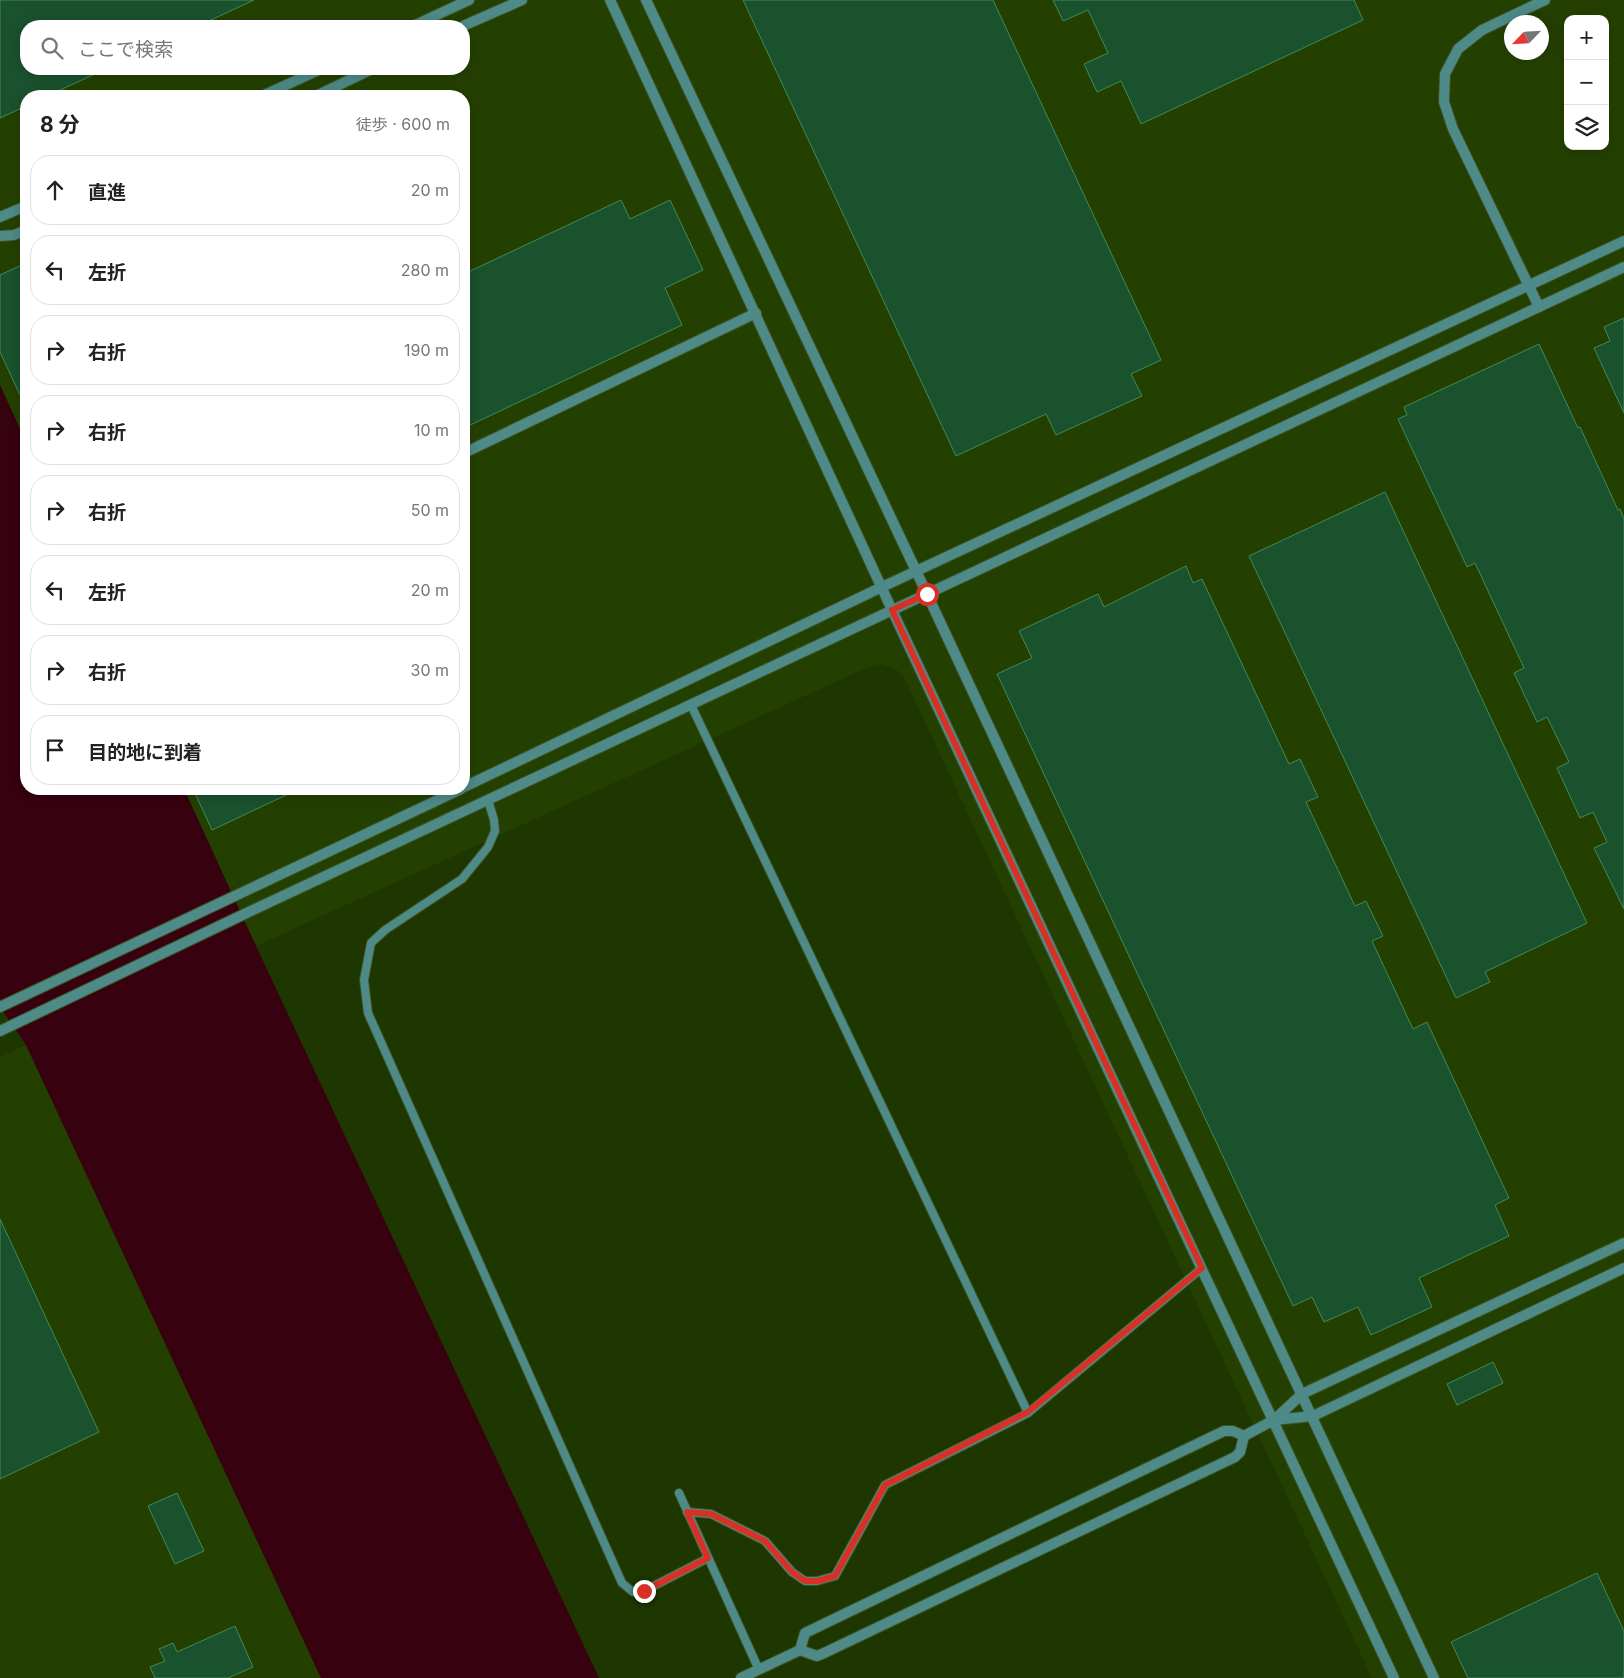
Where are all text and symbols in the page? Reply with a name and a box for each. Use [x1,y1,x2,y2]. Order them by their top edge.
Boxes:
north arrow [1504,15,1549,60]
map controls [1564,15,1609,150]
button: + [1564,15,1609,60]
search box [20,20,470,75]
icon: search [38,34,66,62]
text: ここで検索 [78,38,173,61]
button: − [1564,60,1609,105]
button: layers [1564,105,1609,150]
text: 8 分 [40,112,80,137]
text: 徒歩 · 600 m [356,114,450,134]
icon: ahead [41,176,69,204]
text: 20 m [411,180,449,200]
text: 直進 [88,181,126,204]
icon: left [41,256,69,284]
text: 280 m [401,260,449,280]
text: 左折 [88,261,126,284]
icon: right [41,336,69,364]
text: 190 m [404,340,449,360]
text: 右折 [88,341,126,364]
icon: right [41,416,69,444]
text: 10 m [414,420,449,440]
text: 右折 [88,421,126,444]
icon: right [41,496,69,524]
text: 50 m [411,500,449,520]
text: 右折 [88,501,126,524]
icon: left [41,576,69,604]
text: 20 m [411,580,449,600]
text: 左折 [88,581,126,604]
route start [916,583,939,606]
icon: right [41,656,69,684]
text: 30 m [411,660,449,680]
text: 右折 [88,661,126,684]
icon: arrive [41,736,69,764]
text: 目的地に到着 [88,741,202,764]
route end [633,1580,656,1603]

